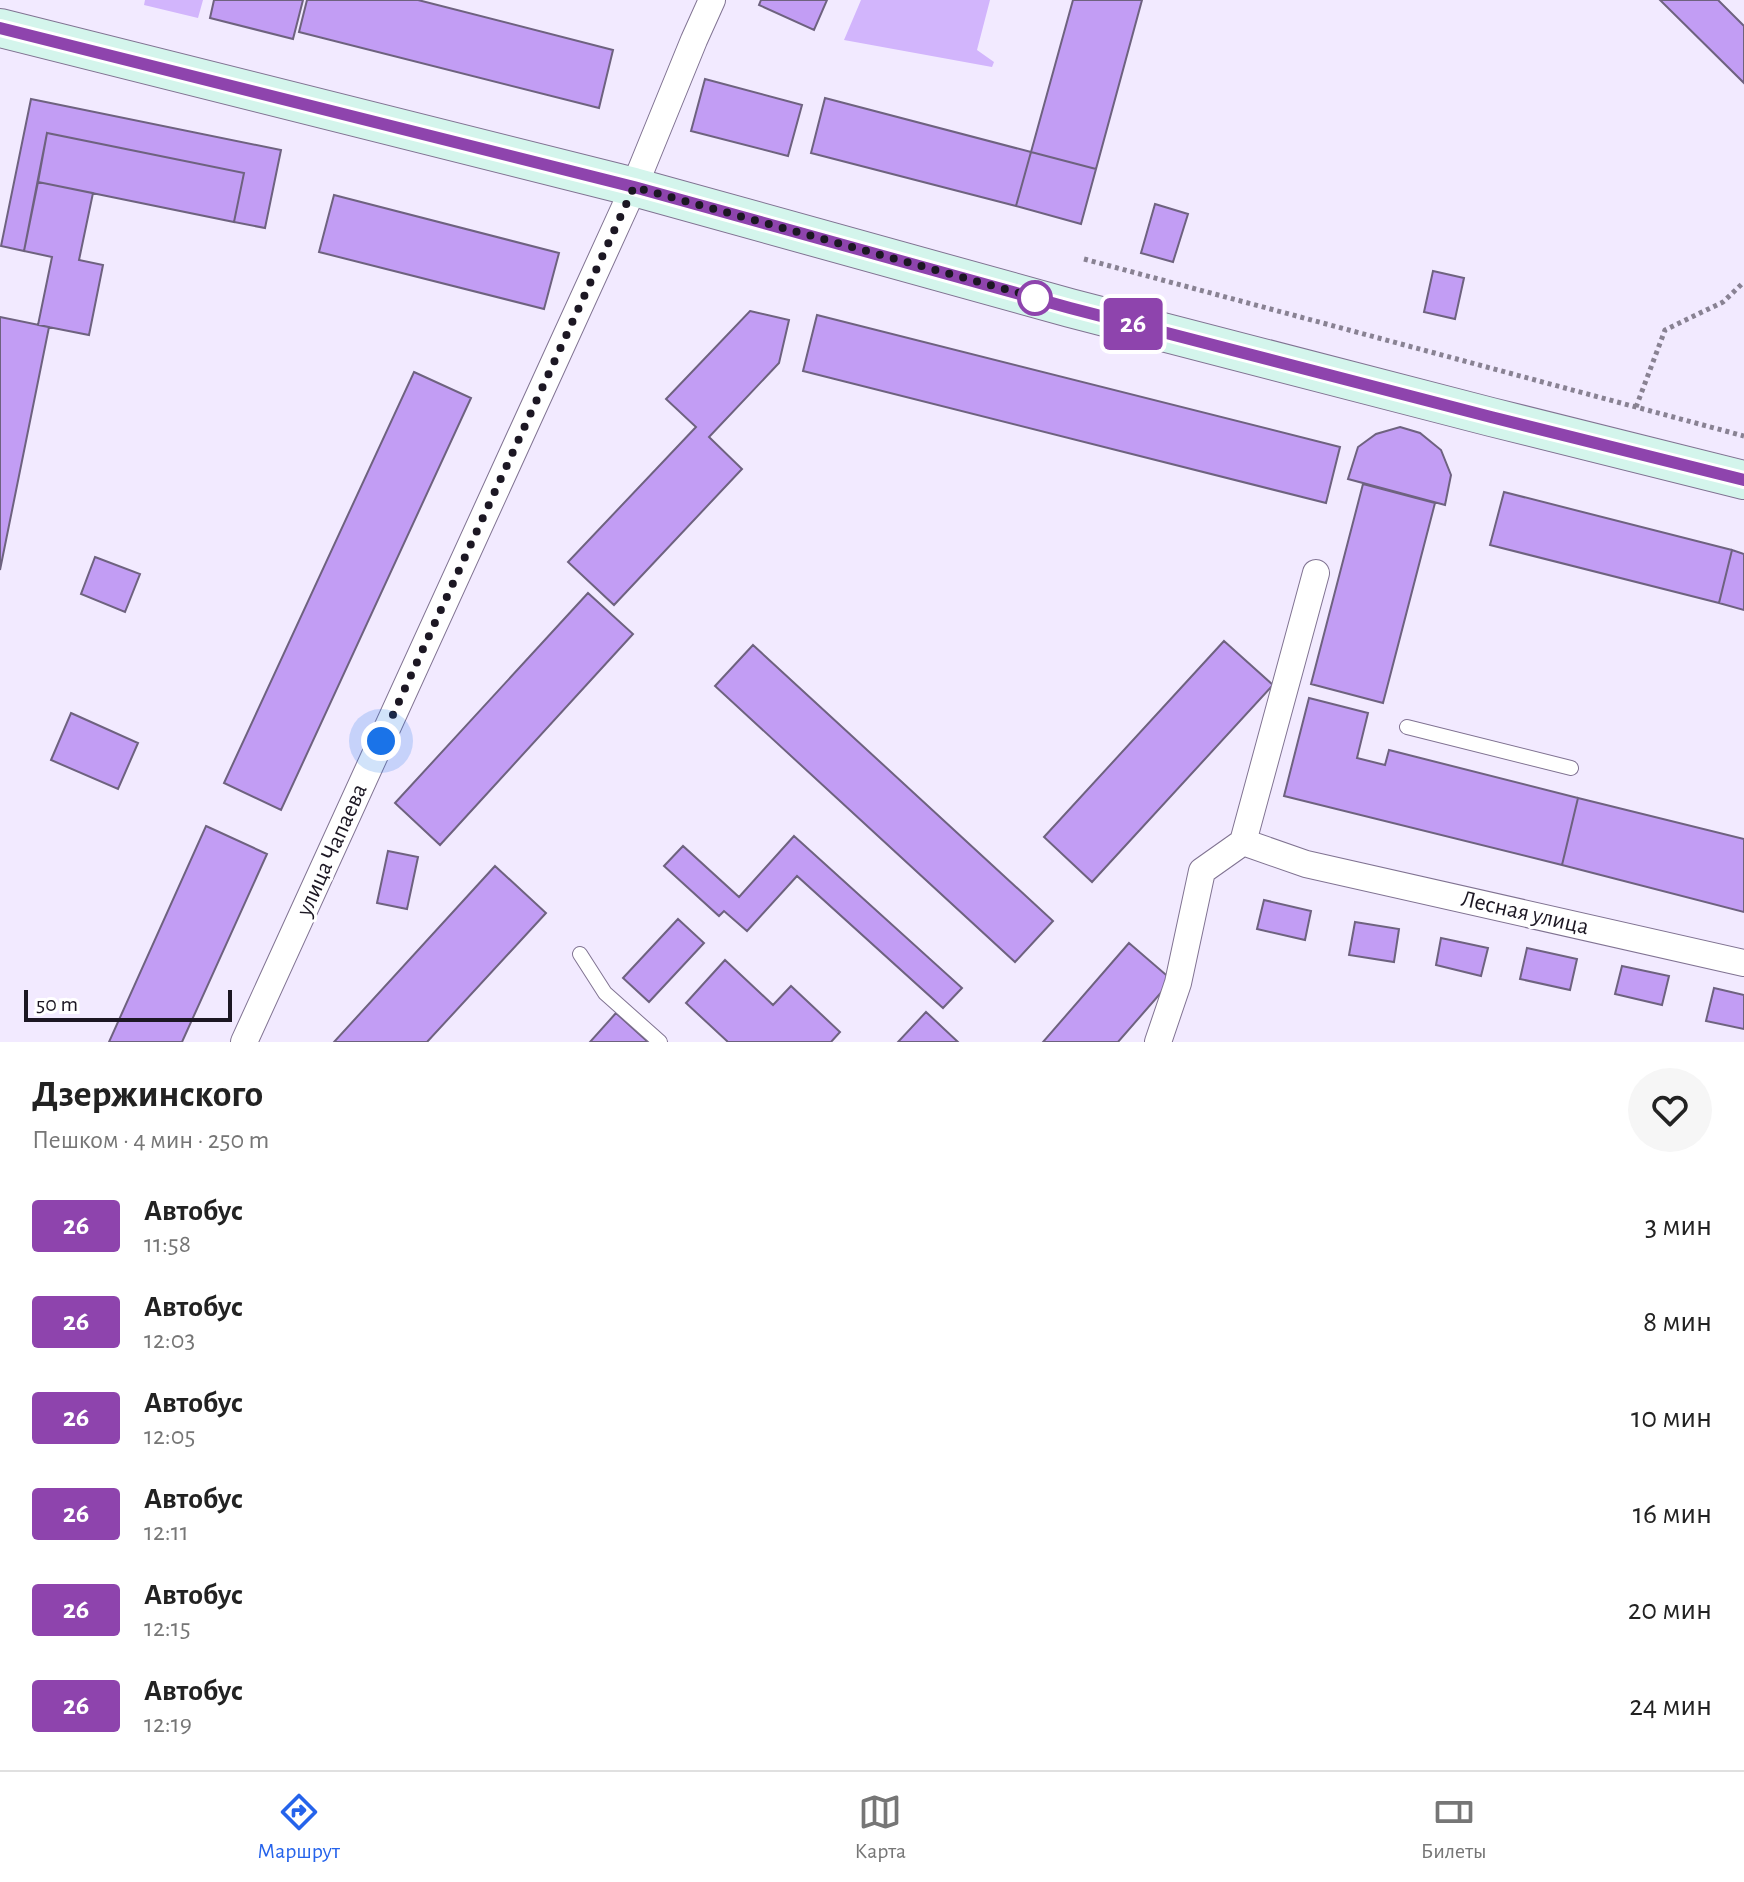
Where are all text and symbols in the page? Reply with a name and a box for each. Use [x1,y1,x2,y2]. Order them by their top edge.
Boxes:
unlabelled marker [1018,281,1052,315]
line badge: 26 [1097,298,1169,350]
text: 26 [1120,310,1146,338]
your location [361,721,401,761]
street label: улица Чапаева [292,780,372,921]
street label: Лесная улица [1459,887,1591,939]
scale bar [24,986,232,1022]
text: 50 m [36,993,78,1015]
button: heart [1628,1068,1712,1152]
text: Дзержинского [32,1076,263,1114]
text: Пешком · 4 мин · 250 m [32,1127,269,1153]
text: Автобус [144,1196,243,1226]
text: 3 мин [1645,1211,1712,1241]
text: 26 [63,1212,89,1240]
text: 11:58 [144,1231,191,1257]
text: Автобус [144,1292,243,1322]
text: 8 мин [1643,1307,1712,1337]
text: 26 [63,1308,89,1336]
text: 12:03 [144,1327,195,1353]
text: Автобус [144,1388,243,1418]
text: 10 мин [1631,1403,1712,1433]
text: 26 [63,1404,89,1432]
text: 12:05 [144,1423,195,1449]
text: Автобус [144,1484,243,1514]
text: 16 мин [1633,1499,1712,1529]
text: 26 [63,1500,89,1528]
text: 12:11 [144,1519,189,1545]
text: Автобус [144,1580,243,1610]
text: 20 мин [1628,1595,1712,1625]
text: 26 [63,1596,89,1624]
text: 12:15 [144,1615,191,1641]
text: Автобус [144,1676,243,1706]
text: 24 мин [1629,1691,1712,1721]
text: 26 [63,1692,89,1720]
text: 12:19 [144,1711,192,1737]
tab: Маршрут [257,1790,340,1864]
tab: Карта [855,1790,906,1864]
tab: Билеты [1421,1790,1487,1864]

